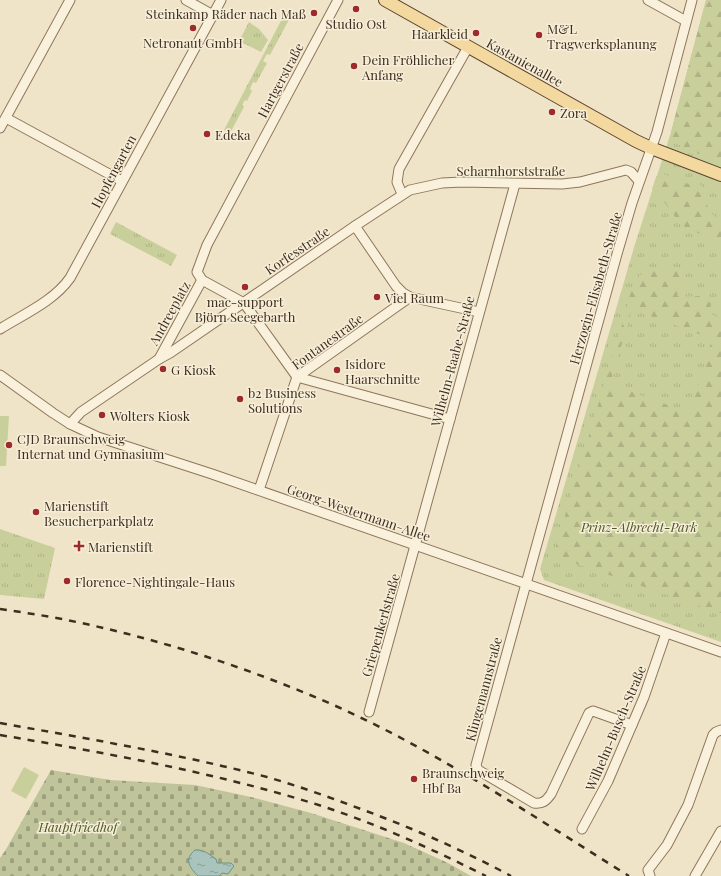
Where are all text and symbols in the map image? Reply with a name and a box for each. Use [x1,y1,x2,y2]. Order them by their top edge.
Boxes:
marker: Studio Ost [351,4,361,14]
place label: Steinkamp Räder nach Maß [146,5,306,22]
marker: Steinkamp Räder nach Maß [309,8,319,18]
place label: Studio Ost [326,15,387,32]
place label: M&L Tragwerksplanung [547,20,657,52]
marker: Netronaut GmbH [188,23,198,33]
place label: Haarkleid [411,25,468,42]
marker: Haarkleid [471,28,481,38]
marker: M&L Tragwerksplanung [534,30,544,40]
place label: Netronaut GmbH [143,34,243,51]
street label: Kastanienallee [484,34,567,90]
street label: Hartgerstraße [253,39,307,120]
place label: Dein Fröhlicher Anfang [361,51,454,83]
marker: Dein Fröhlicher Anfang [349,61,359,71]
place label: Zora [560,104,588,121]
marker: Zora [547,107,557,117]
place label: Edeka [215,126,251,143]
marker: Edeka [202,129,212,139]
street label: Hopfengarten [87,131,140,211]
street label: Scharnhorststraße [457,162,566,179]
street label: Herzogin-Elisabeth-Straße [565,209,625,366]
street label: Korfesstraße [261,222,333,278]
street label: Andreeplatz [144,278,194,349]
marker: mac-support Björn Seegebarth [240,282,250,292]
place label: Viel Raum [384,289,445,306]
marker: Viel Raum [372,292,382,302]
place label: mac-support Björn Seegebarth [195,293,296,325]
street label: Wilhelm-Raabe-Straße [426,293,478,429]
street label: Fontanestraße [288,309,366,373]
place label: Isidore Haarschnitte [345,355,421,387]
place label: G Kiosk [171,361,217,378]
marker: G Kiosk [158,364,168,374]
marker: Isidore Haarschnitte [332,365,342,375]
place label: b2 Business Solutions [248,384,316,416]
marker: b2 Business Solutions [235,394,245,404]
place label: Wolters Kiosk [109,407,191,424]
marker: Wolters Kiosk [97,410,107,420]
place label: CJD Braunschweig Internat und Gymnasium [17,430,165,462]
marker: CJD Braunschweig Internat und Gymnasium [4,440,14,450]
street label: Georg-Westermann-Allee [285,479,433,545]
place label: Marienstift Besucherparkplatz [44,497,154,529]
marker: Marienstift Besucherparkplatz [31,507,41,517]
park label: Prinz-Albrecht-Park [580,518,697,535]
place label: Marienstift [88,538,153,555]
marker: Marienstift [73,540,85,552]
street label: Griepenkerlstraße [357,571,403,679]
place label: Florence-Nightingale-Haus [75,573,235,590]
marker: Florence-Nightingale-Haus [62,576,72,586]
street label: Klingemannstraße [461,635,505,743]
street label: Wilhelm-Busch-Straße [580,662,649,794]
place label: Braunschweig Hbf Ba [422,764,505,796]
marker: Braunschweig Hbf Ba [409,774,419,784]
park label: Hauptfriedhof [38,818,120,835]

